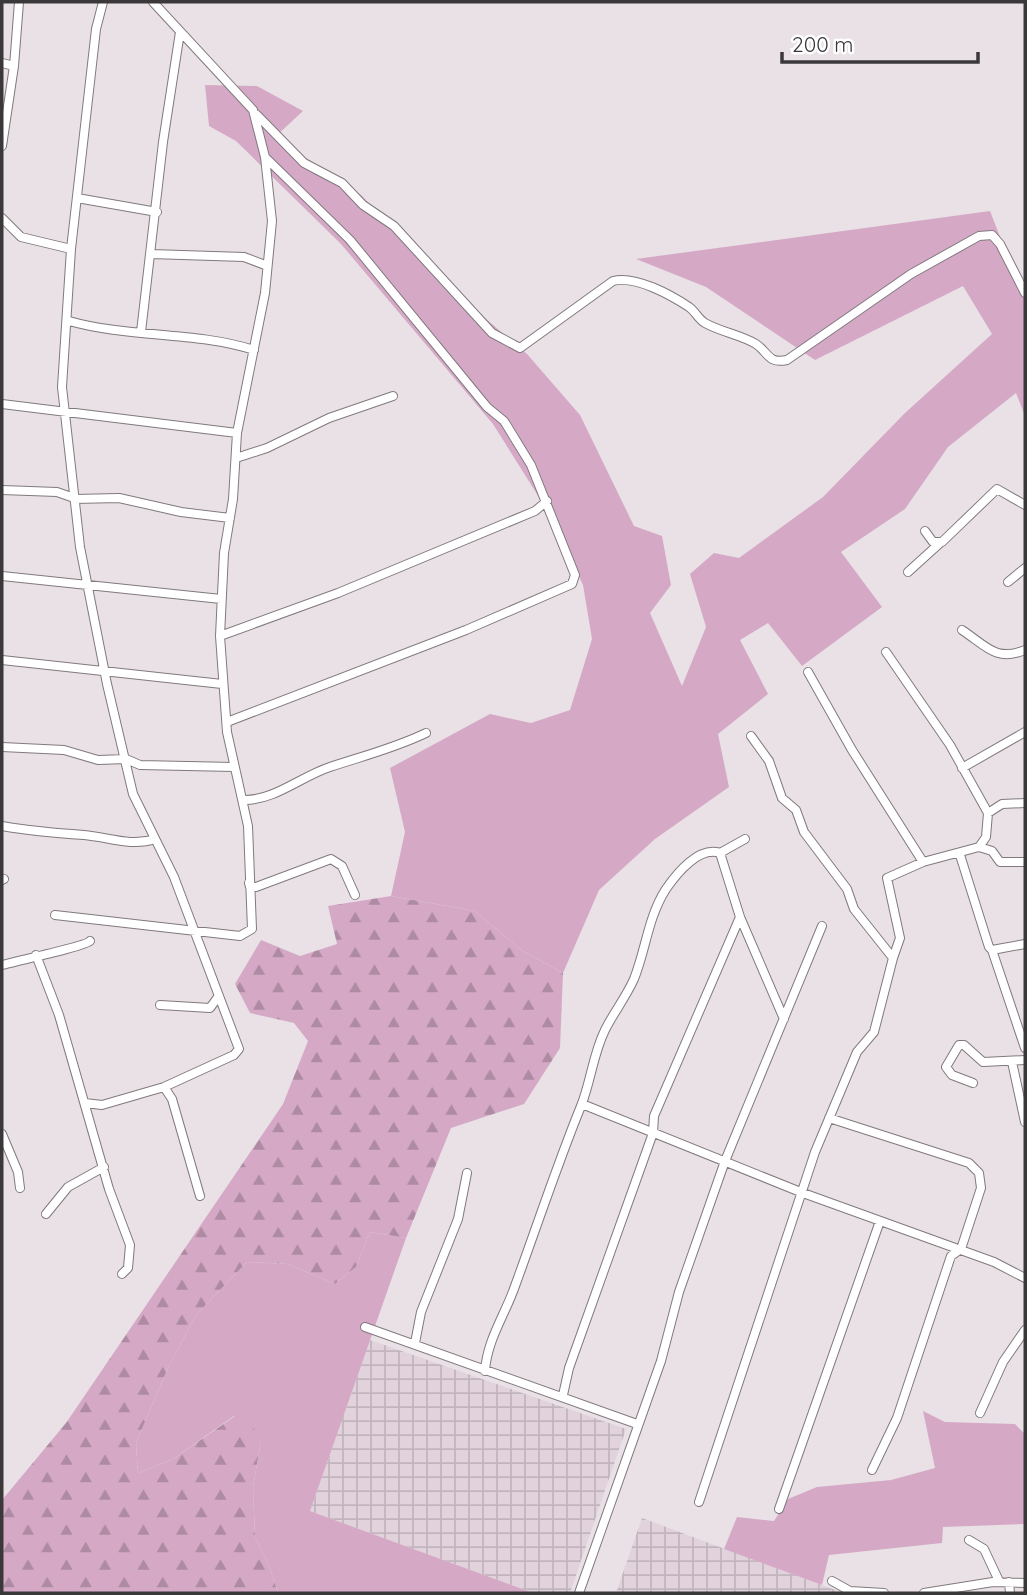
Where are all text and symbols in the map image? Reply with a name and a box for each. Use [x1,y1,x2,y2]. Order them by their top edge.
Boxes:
scale bar [782,21,978,65]
text: 200 m [792,31,854,57]

